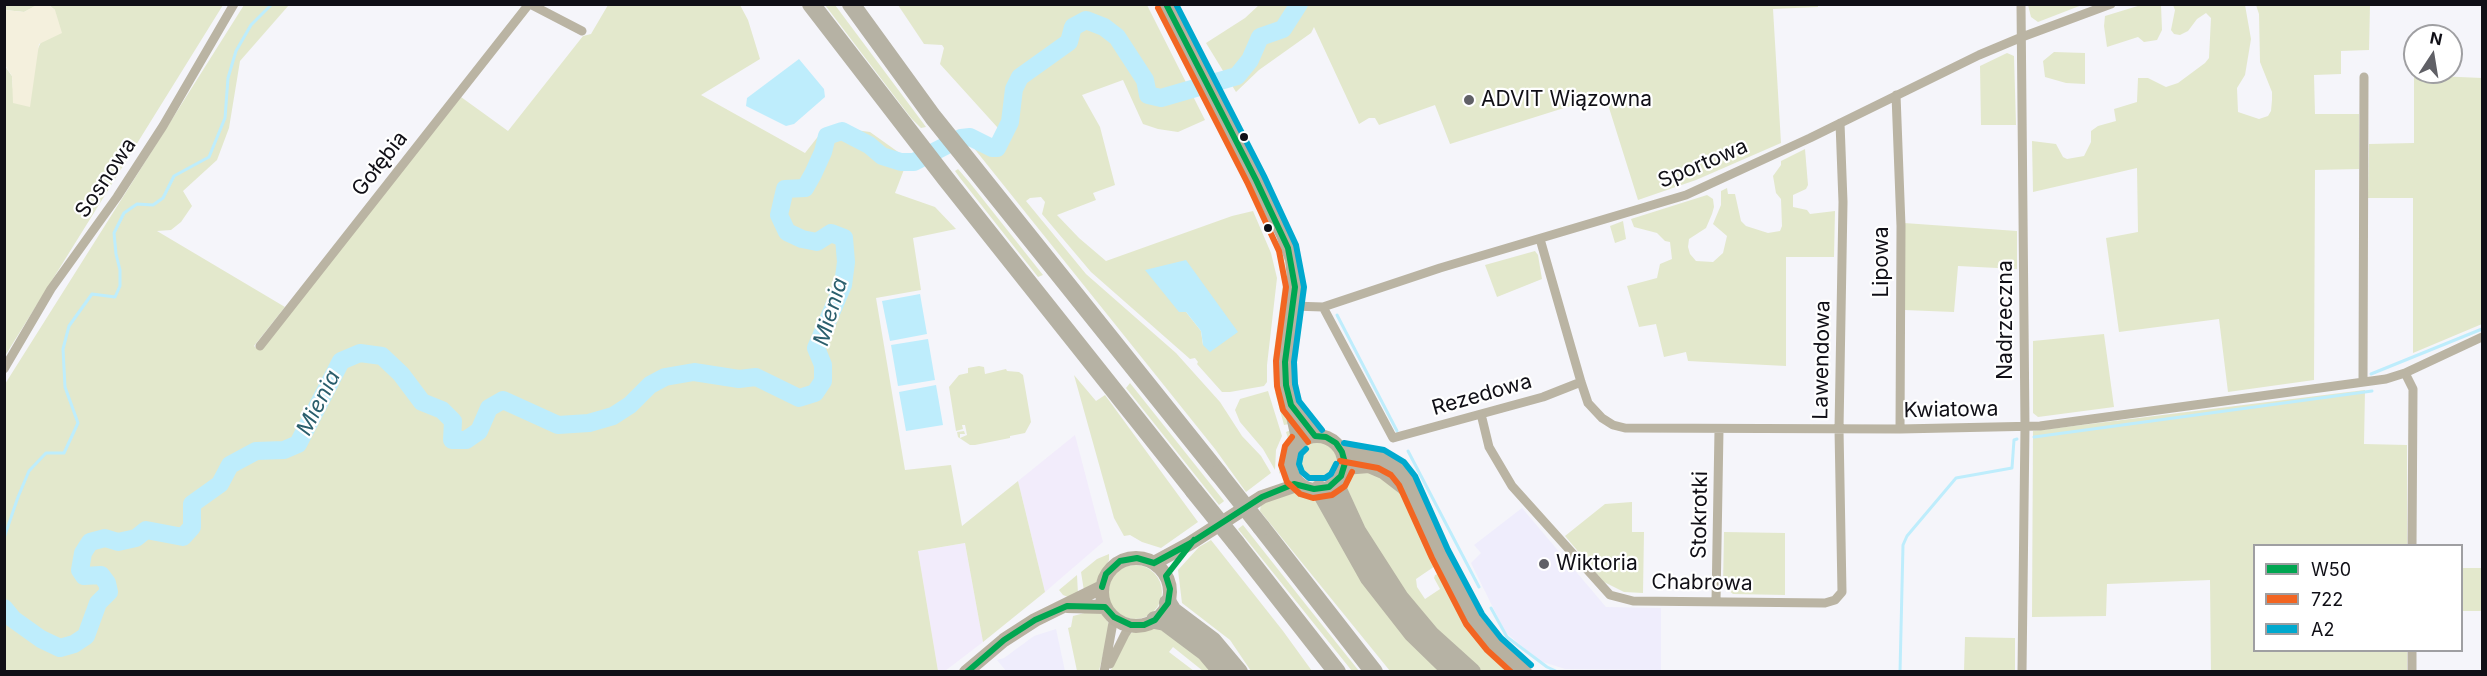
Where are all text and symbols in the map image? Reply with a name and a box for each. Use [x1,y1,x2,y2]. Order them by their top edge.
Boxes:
north arrow [2403,24,2463,84]
text: N [2428,27,2444,49]
place label: ADVIT Wiązowna [1481,87,1652,113]
marker: ADVIT Wiązowna [1462,93,1476,107]
street label: Gołębia [347,127,413,201]
unlabelled marker [1238,131,1250,143]
street label: Sosnowa [70,133,142,223]
street label: Sportowa [1654,134,1752,194]
unlabelled marker [1262,222,1274,234]
street label: Lipowa [1869,226,1895,298]
street label: Nadrzeczna [1993,260,2019,380]
water label: Mienia [808,275,854,349]
street label: Lawendowa [1808,300,1836,420]
water label: Mienia [291,366,347,440]
street label: Rezedowa [1429,369,1535,421]
street label: Kwiatowa [1903,397,1999,423]
street label: Stokrotki [1687,471,1713,559]
legend [2253,544,2463,652]
place label: Wiktoria [1556,551,1638,577]
marker: Wiktoria [1537,557,1551,571]
text: W50 [2311,559,2351,580]
street label: Chabrowa [1651,570,1753,596]
text: 722 [2311,589,2343,610]
text: A2 [2311,619,2334,640]

